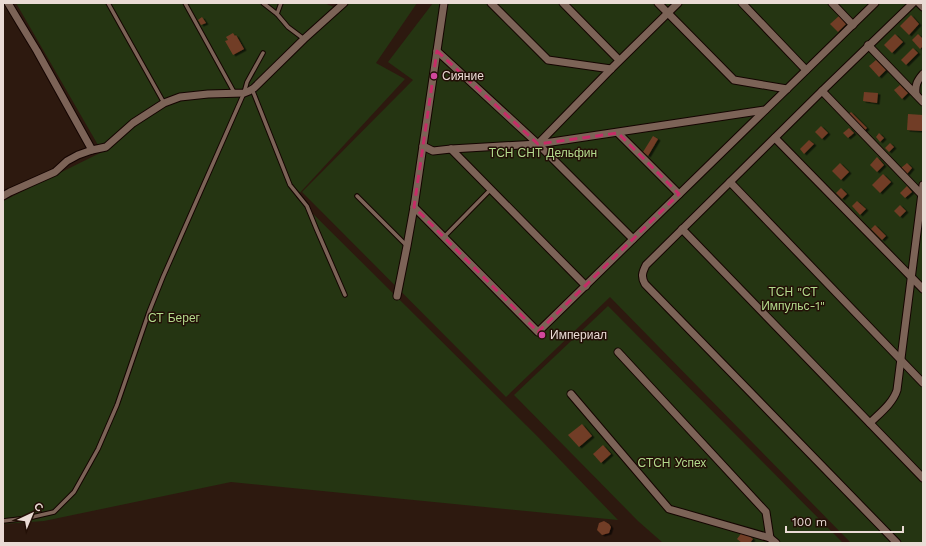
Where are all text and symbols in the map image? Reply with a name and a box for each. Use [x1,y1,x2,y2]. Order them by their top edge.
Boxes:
place label: Сияние [442,69,484,83]
marker: Сияние [429,71,439,81]
park label: ТСН СНТ Дельфин [489,146,597,160]
park label: ТСН "СТ Импульс-1" [761,285,825,313]
park label: СТ Берег [148,311,201,325]
place label: Империал [550,328,607,342]
marker: Империал [537,330,547,340]
park label: СТСН Успех [638,456,706,470]
north arrow [12,494,52,534]
text: С [31,500,46,515]
scale bar [786,508,903,534]
text: 100 m [792,515,827,529]

